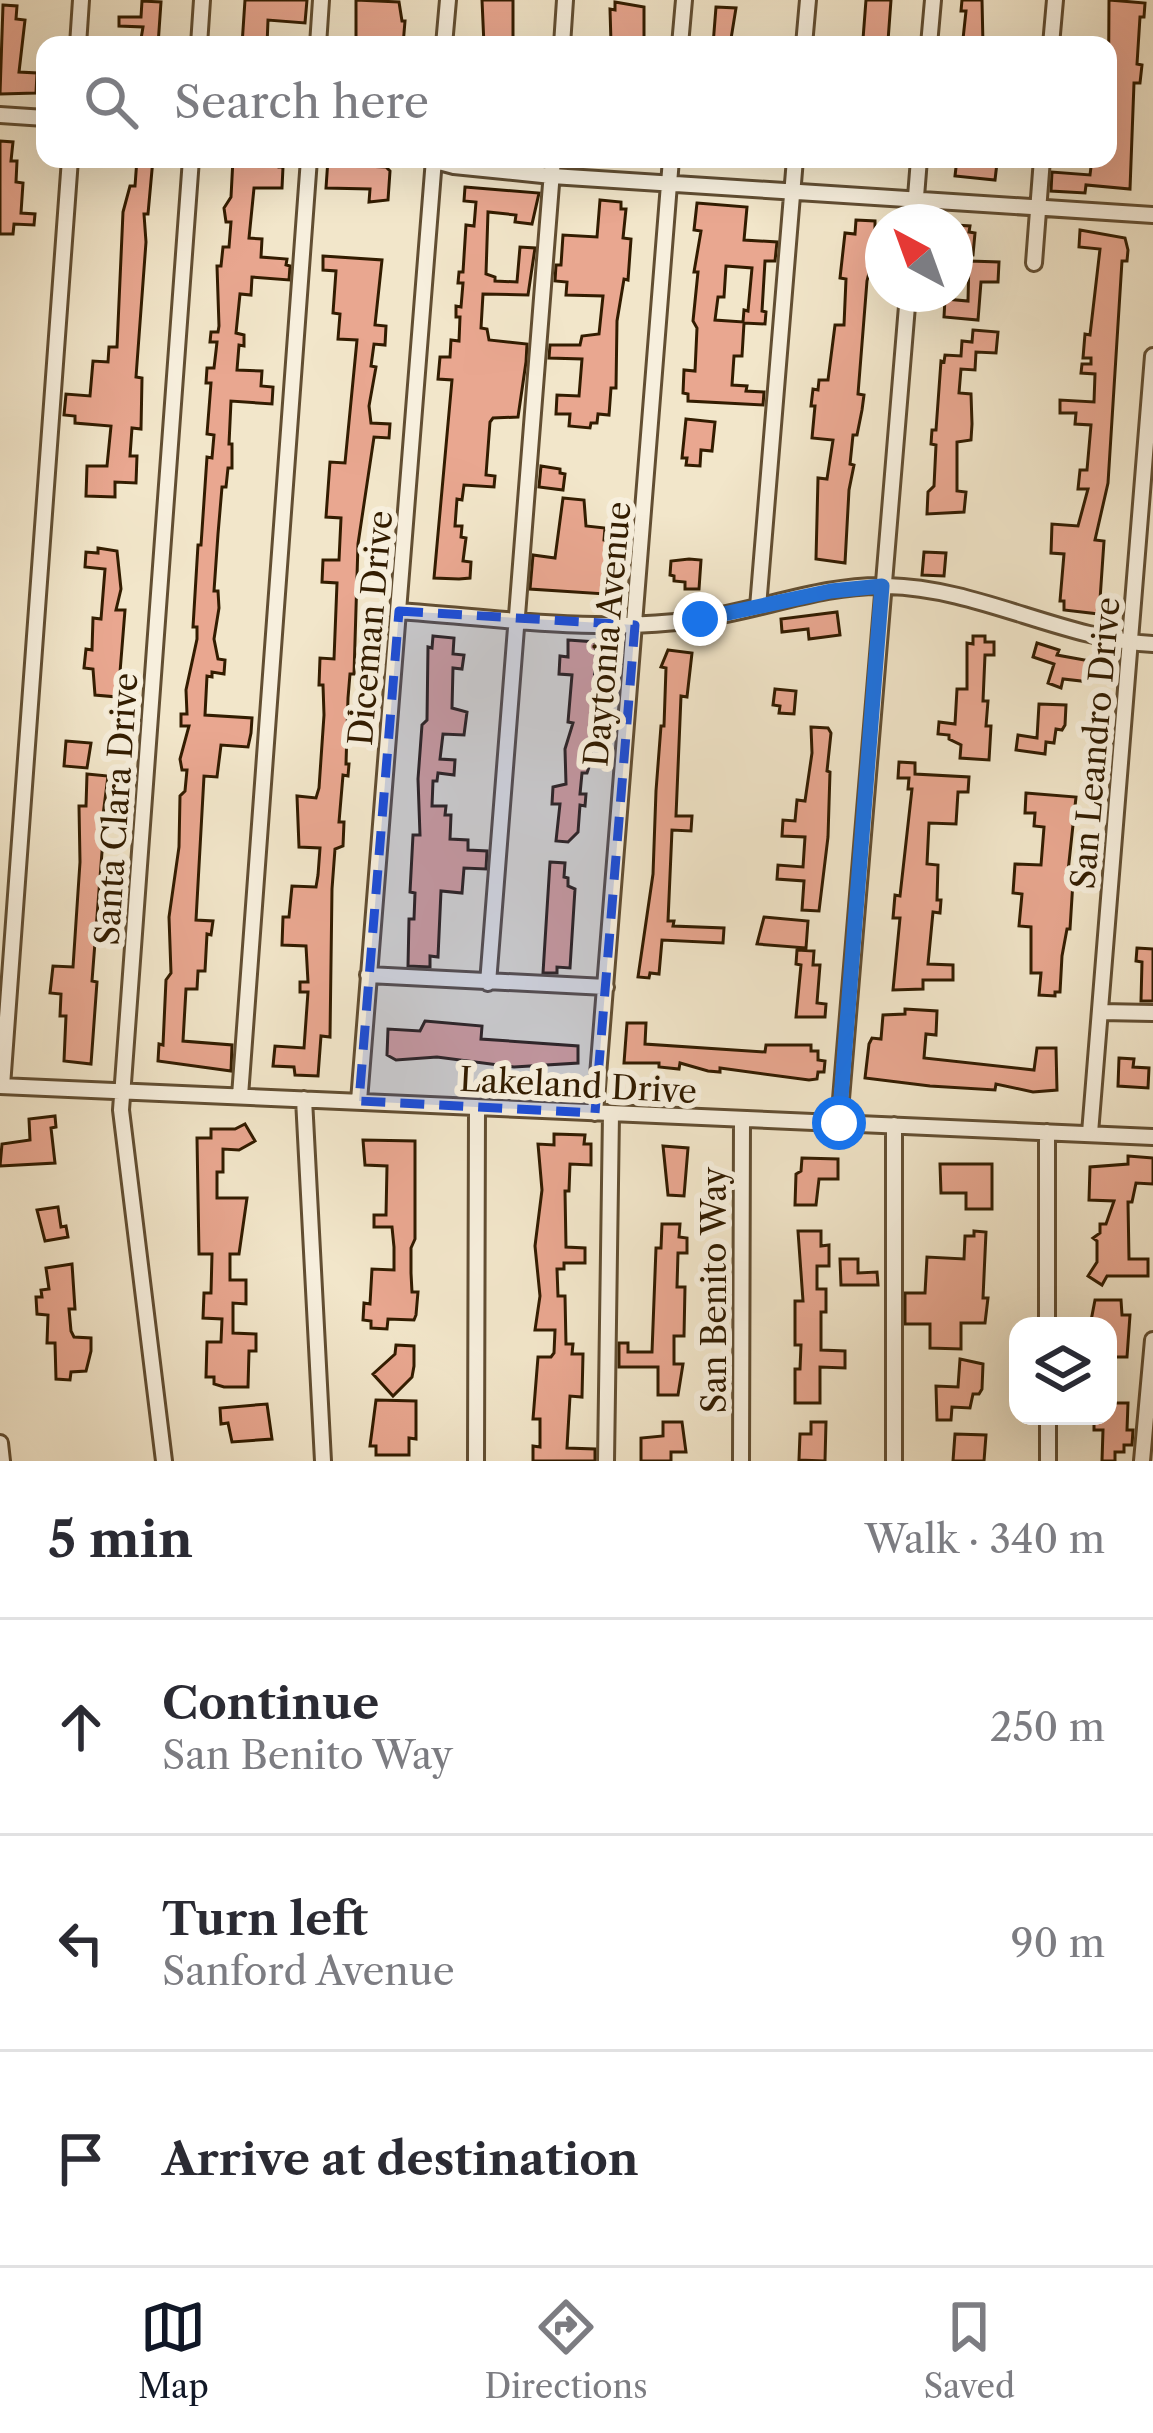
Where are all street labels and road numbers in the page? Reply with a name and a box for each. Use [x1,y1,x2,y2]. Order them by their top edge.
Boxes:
street label: Daytonia Avenue [575,500,640,768]
street label: Diceman Drive [340,509,401,747]
street label: San Leandro Drive [1062,595,1129,891]
street label: Santa Clara Drive [87,671,146,947]
street label: Lakeland Drive [458,1059,698,1112]
street label: San Benito Way [694,1166,735,1413]

